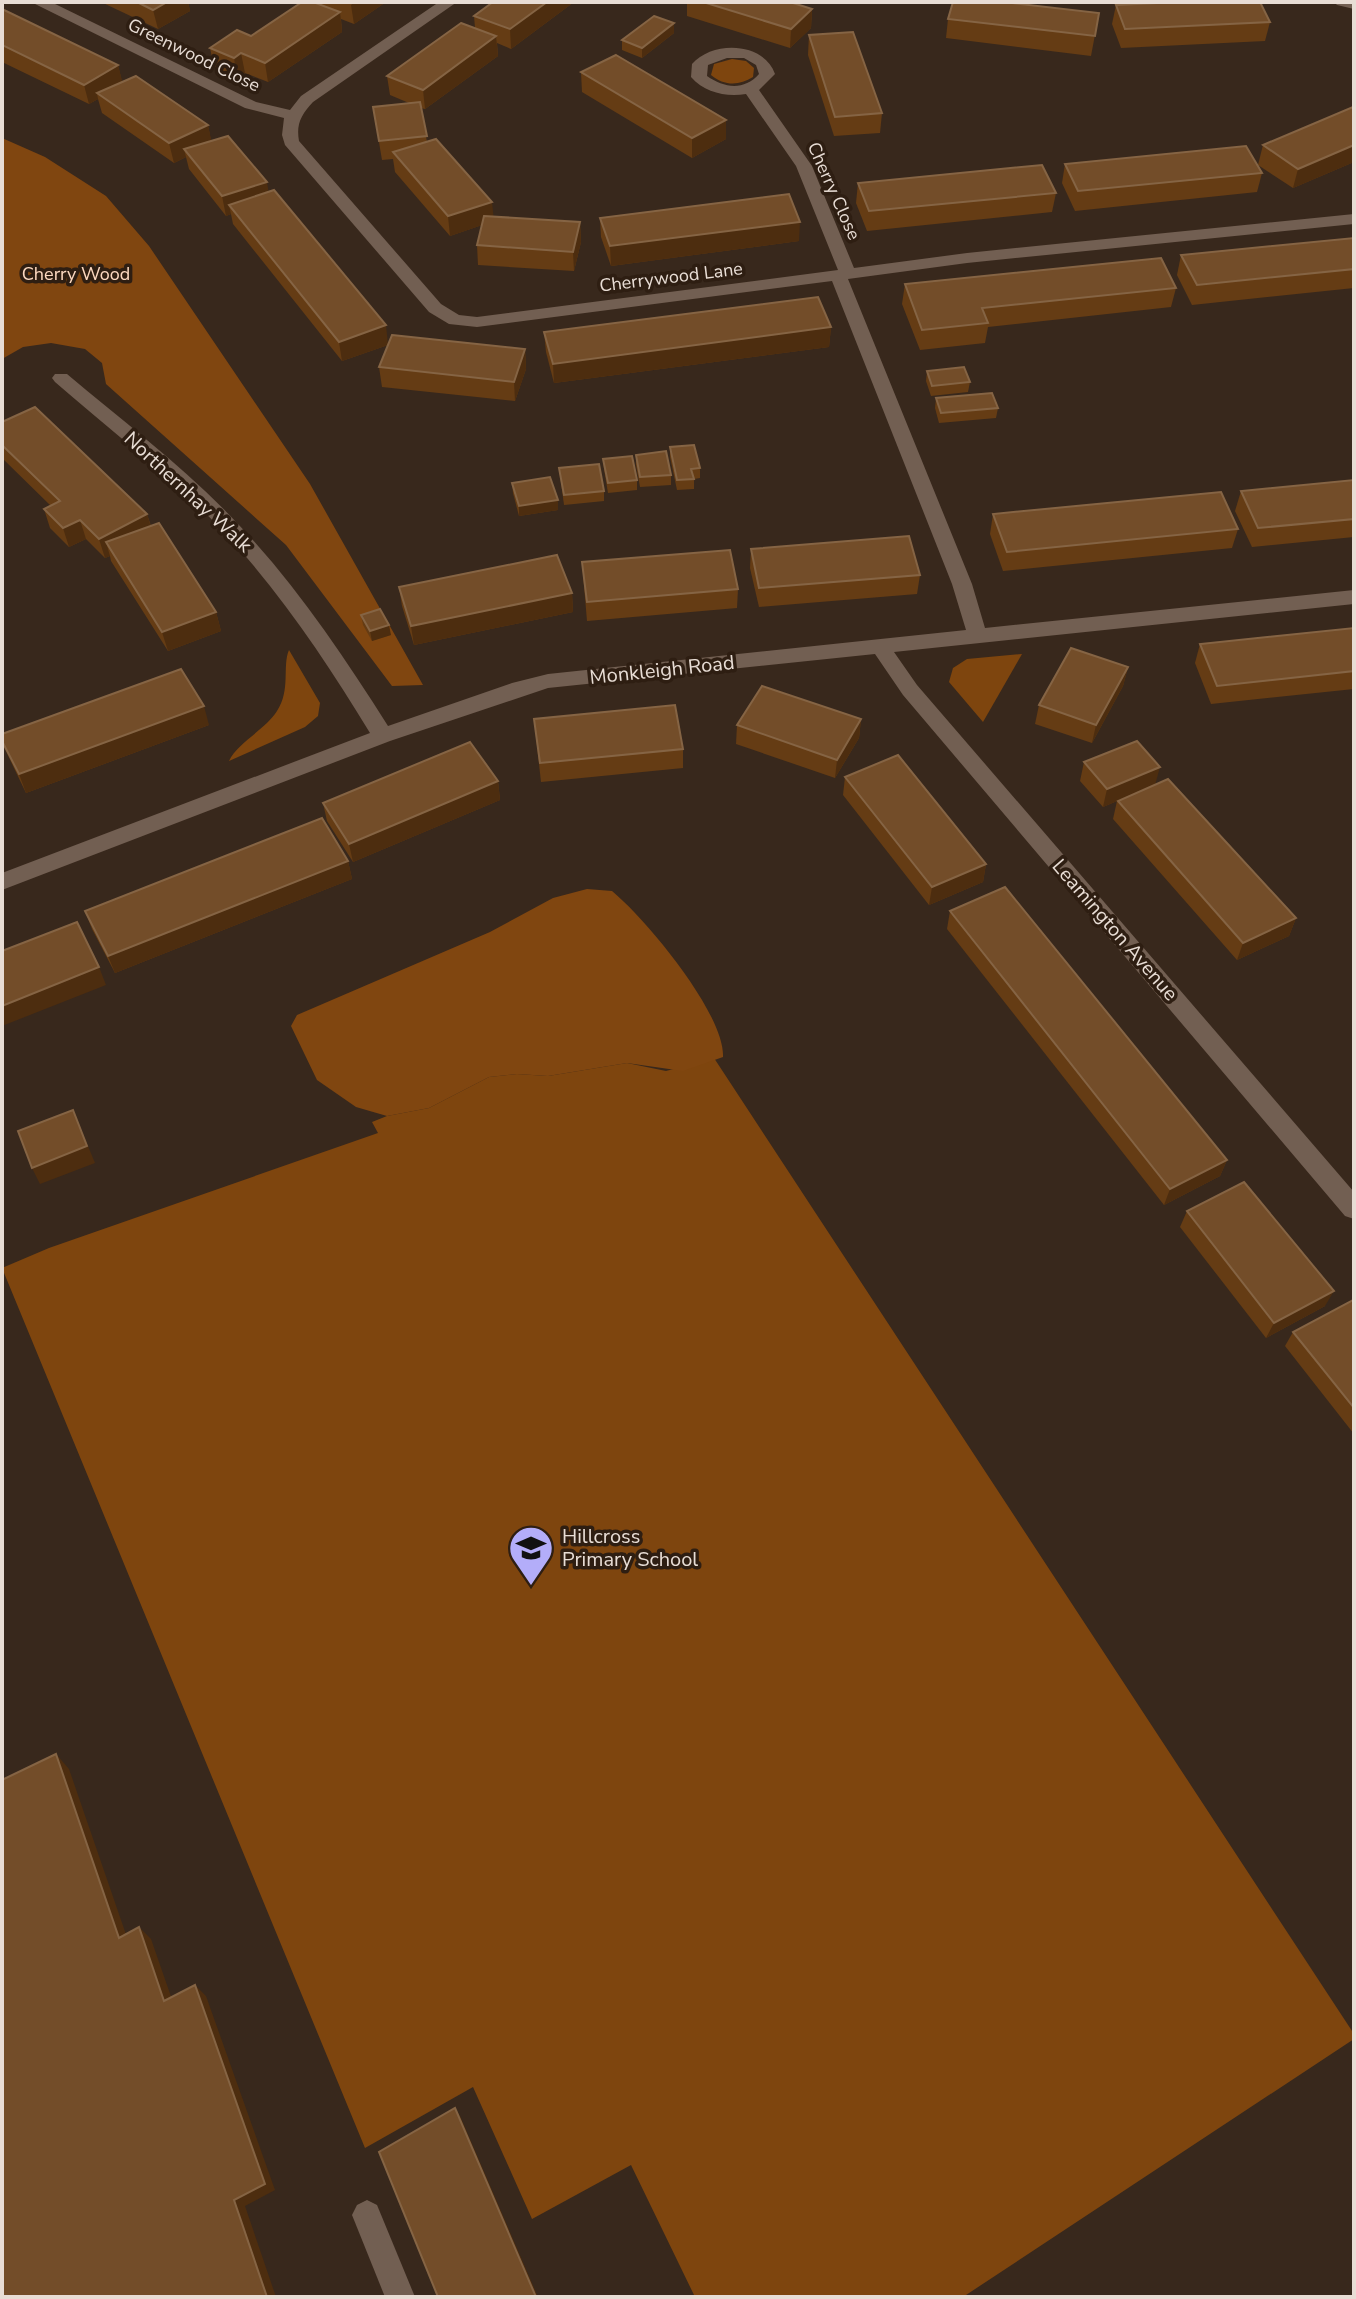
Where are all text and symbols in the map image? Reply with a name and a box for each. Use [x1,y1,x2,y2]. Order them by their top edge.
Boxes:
street label: Greenwood Close [124,13,264,97]
street label: Cherry Close [802,138,866,244]
street label: Cherrywood Lane [598,256,744,298]
park label: Cherry Wood [22,262,130,286]
street label: Northernhay Walk [118,426,259,559]
street label: Monkleigh Road [588,649,736,691]
street label: Leamington Avenue [1046,853,1184,1007]
place label: Hillcross Primary School [562,1523,698,1573]
school or university icon: Hillcross Primary School [507,1524,555,1587]

